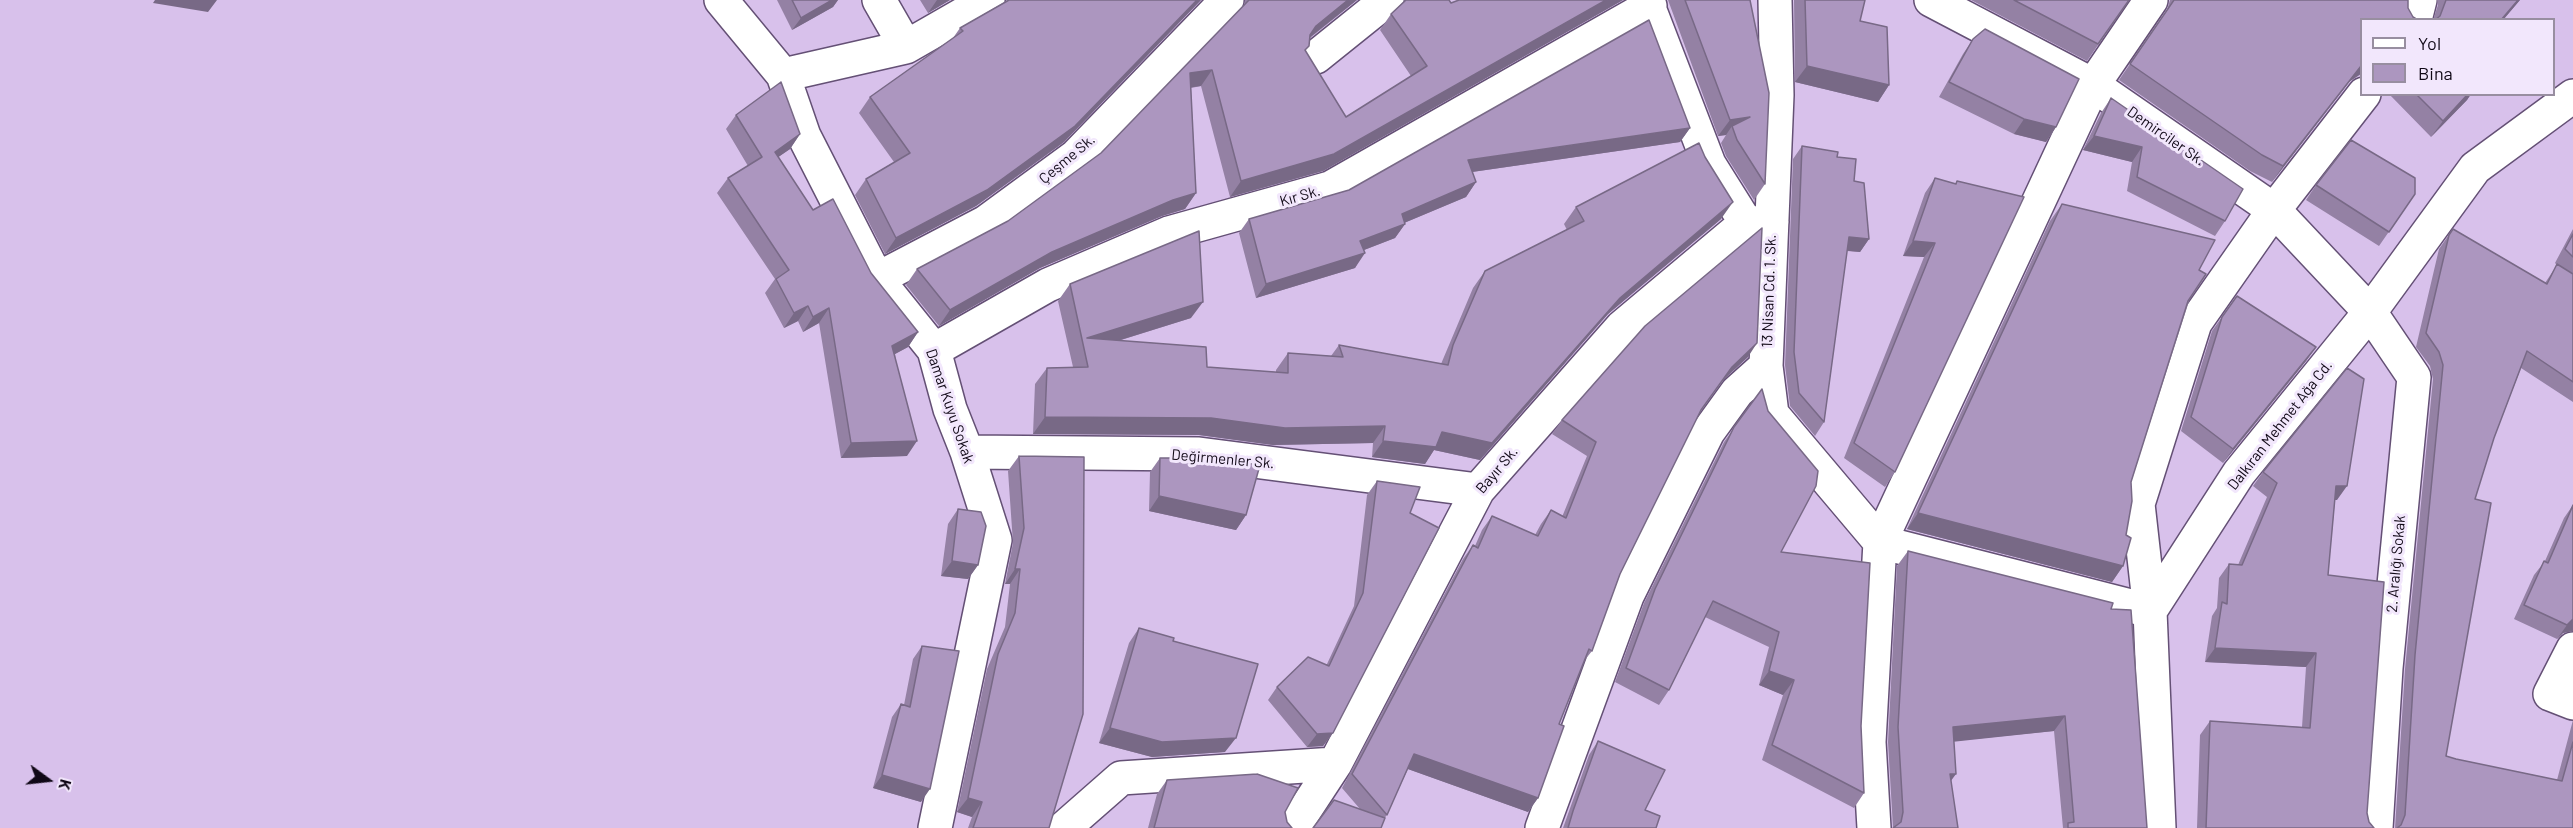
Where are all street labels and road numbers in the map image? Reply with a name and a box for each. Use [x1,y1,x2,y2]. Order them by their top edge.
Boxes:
street label: Demirciler Sk. [2124,103,2208,169]
street label: Çeşme Sk. [1035,130,1099,188]
street label: Kır Sk. [1278,182,1322,210]
street label: 13 Nisan Cd. 1. Sk. [1758,234,1780,348]
street label: Damar Kuyu Sokak [922,346,978,466]
street label: Dalkıran Mehmet Ağa Cd. [2224,357,2336,493]
street label: Bayır Sk. [1472,443,1522,497]
street label: Değirmenler Sk. [1171,446,1275,472]
street label: 2. Aralığı Sokak [2383,515,2409,613]

